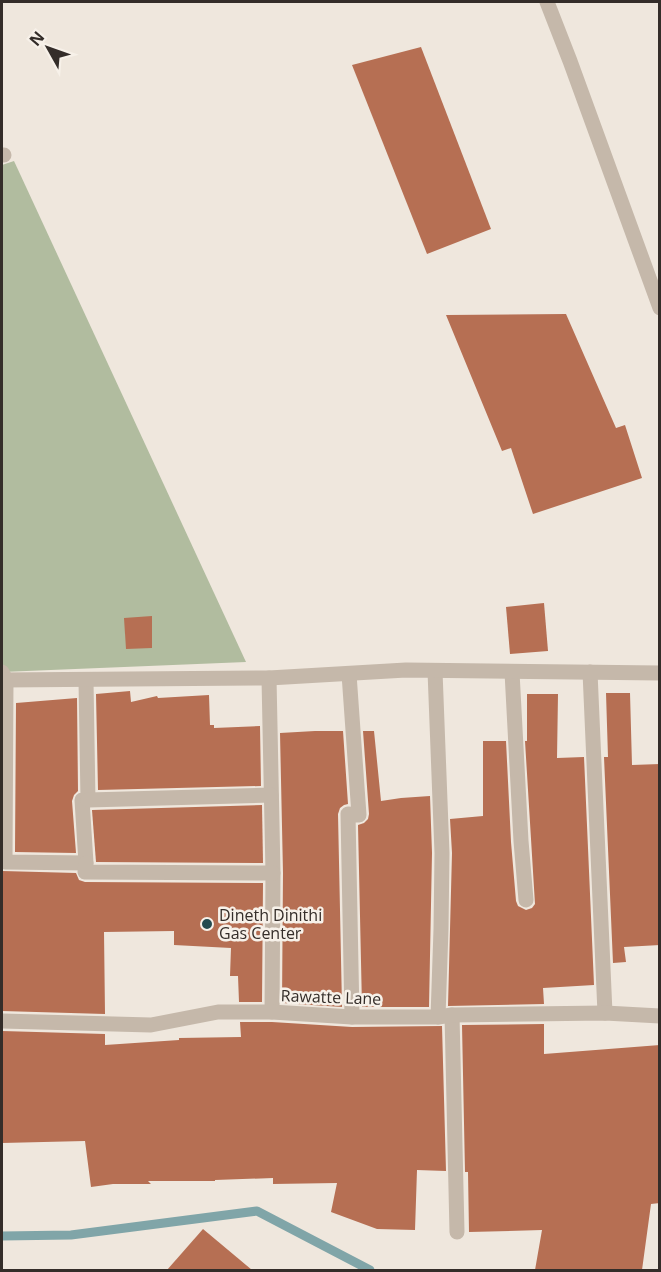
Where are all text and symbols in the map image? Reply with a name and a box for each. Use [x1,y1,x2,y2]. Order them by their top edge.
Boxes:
north arrow [18,18,78,78]
text: N [24,26,49,50]
place label: Dineth Dinithi Gas Center [219,904,322,944]
marker: Dineth Dinithi Gas Center [200,917,214,931]
street label: Rawatte Lane [280,984,382,1010]

